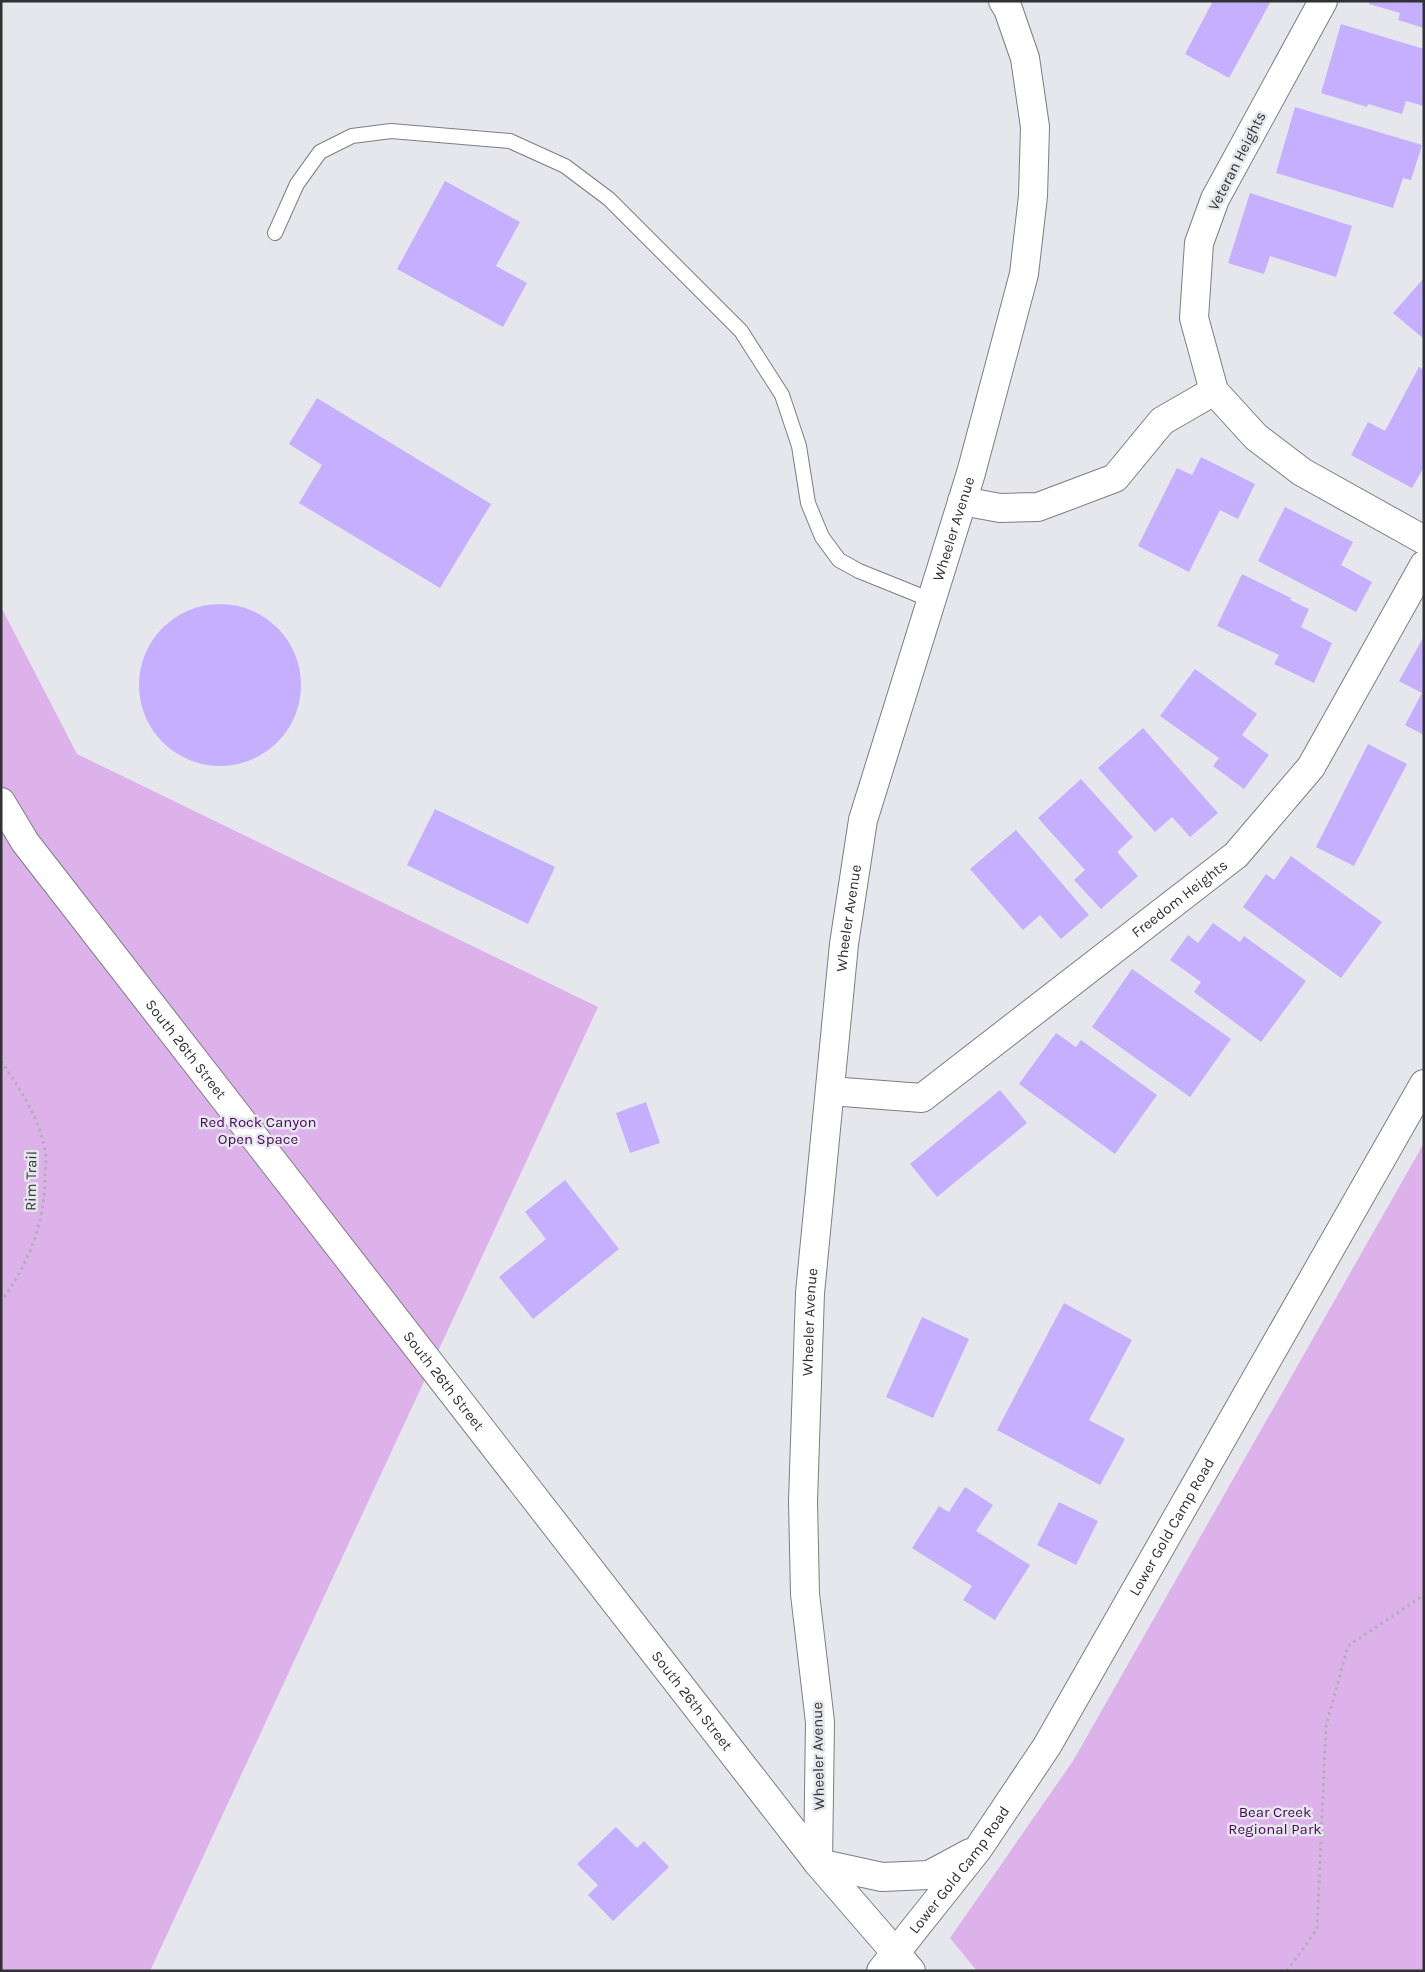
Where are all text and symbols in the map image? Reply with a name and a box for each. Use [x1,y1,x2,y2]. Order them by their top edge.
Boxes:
street label: Veteran Heights [1204,109,1270,213]
street label: Wheeler Avenue [929,475,978,583]
street label: Freedom Heights [1128,856,1231,941]
street label: Wheeler Avenue [832,863,865,973]
street label: South 26th Street [142,996,230,1103]
park label: Red Rock Canyon Open Space [199,1113,317,1148]
street label: Rim Trail [21,1151,41,1211]
street label: Wheeler Avenue [798,1267,821,1376]
street label: South 26th Street [399,1327,488,1435]
street label: Lower Gold Camp Road [1125,1455,1218,1599]
street label: South 26th Street [648,1647,737,1755]
street label: Wheeler Avenue [808,1702,828,1810]
street label: Lower Gold Camp Road [905,1802,1013,1937]
park label: Bear Creek Regional Park [1228,1803,1322,1838]

